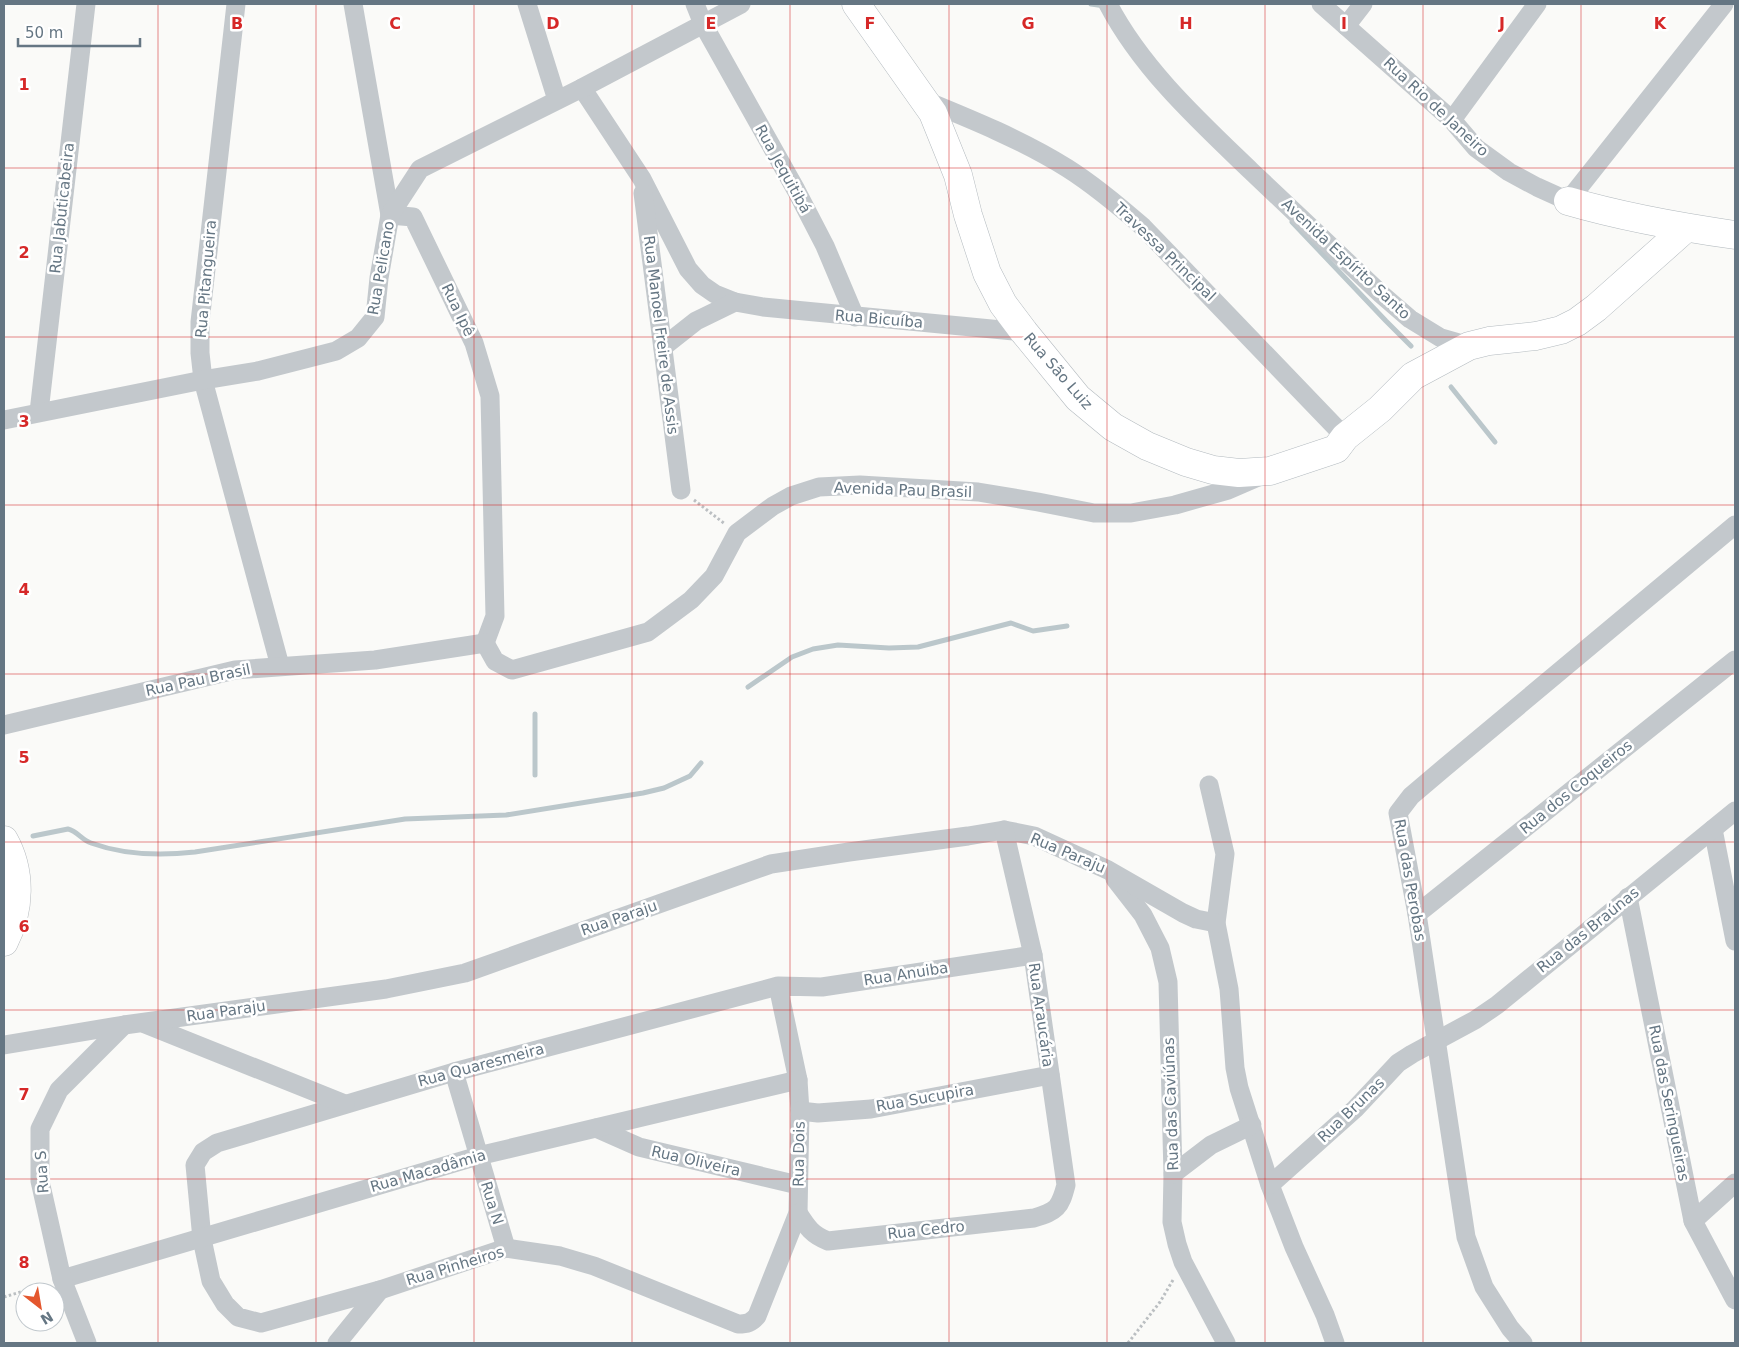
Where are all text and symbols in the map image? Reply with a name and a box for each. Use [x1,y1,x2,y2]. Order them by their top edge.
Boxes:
text: B [231,14,243,33]
text: C [389,14,401,33]
text: D [546,14,560,33]
text: E [706,14,716,33]
text: F [865,14,875,33]
text: G [1021,14,1035,33]
text: H [1179,14,1193,33]
text: I [1341,14,1347,33]
text: J [1498,14,1505,33]
text: K [1654,14,1667,33]
scale bar [18,15,140,47]
text: 50 m [25,24,63,42]
street label: Rua Rio de Janeiro [1380,54,1492,160]
text: 1 [18,75,30,94]
street label: Rua Jequitibá [751,121,815,217]
street label: Rua Jabuticabeira [46,142,78,274]
street label: Avenida Espírito Santo [1278,195,1414,323]
street label: Travessa Principal [1110,198,1219,305]
street label: Rua Pitangueira [192,219,220,339]
street label: Rua Pelicano [364,219,398,317]
street label: Rua Manoel Freire de Assis [640,235,682,436]
text: 2 [18,243,30,262]
street label: Rua Ipê [438,281,478,339]
street label: Rua Bicuíba [834,306,924,332]
street label: Rua São Luiz [1020,329,1096,413]
text: 3 [18,412,30,431]
street label: Avenida Pau Brasil [834,479,972,501]
text: 4 [18,580,30,599]
street label: Rua Pau Brasil [144,660,252,700]
street label: Rua dos Coqueiros [1516,736,1636,838]
text: 5 [18,748,30,767]
street label: Rua das Perobas [1390,817,1430,943]
street label: Rua Paraju [1028,829,1108,877]
street label: Rua das Braúnas [1533,883,1643,977]
street label: Rua Paraju [578,896,660,940]
text: 6 [18,917,30,936]
street label: Rua Anuiba [862,958,950,990]
street label: Rua Araucária [1025,962,1057,1068]
street label: Rua Paraju [185,997,267,1025]
street label: Rua das Seringueiras [1645,1023,1693,1183]
street label: Rua das Caviúnas [1160,1037,1182,1171]
street label: Rua Quaresmeira [416,1039,546,1091]
street label: Rua Brunas [1314,1074,1388,1146]
street label: Rua Sucupira [875,1081,975,1115]
text: 7 [18,1085,30,1104]
street label: Rua Dois [789,1121,809,1187]
street label: Rua Oliveira [650,1142,742,1180]
street label: Rua Macadâmia [368,1146,488,1196]
street label: Rua S [32,1150,52,1194]
street label: Rua N [477,1179,507,1227]
street label: Rua Cedro [887,1217,965,1243]
street label: Rua Pinheiros [404,1243,506,1289]
text: 8 [18,1253,30,1272]
north arrow [15,1282,65,1332]
text: N [38,1308,56,1328]

